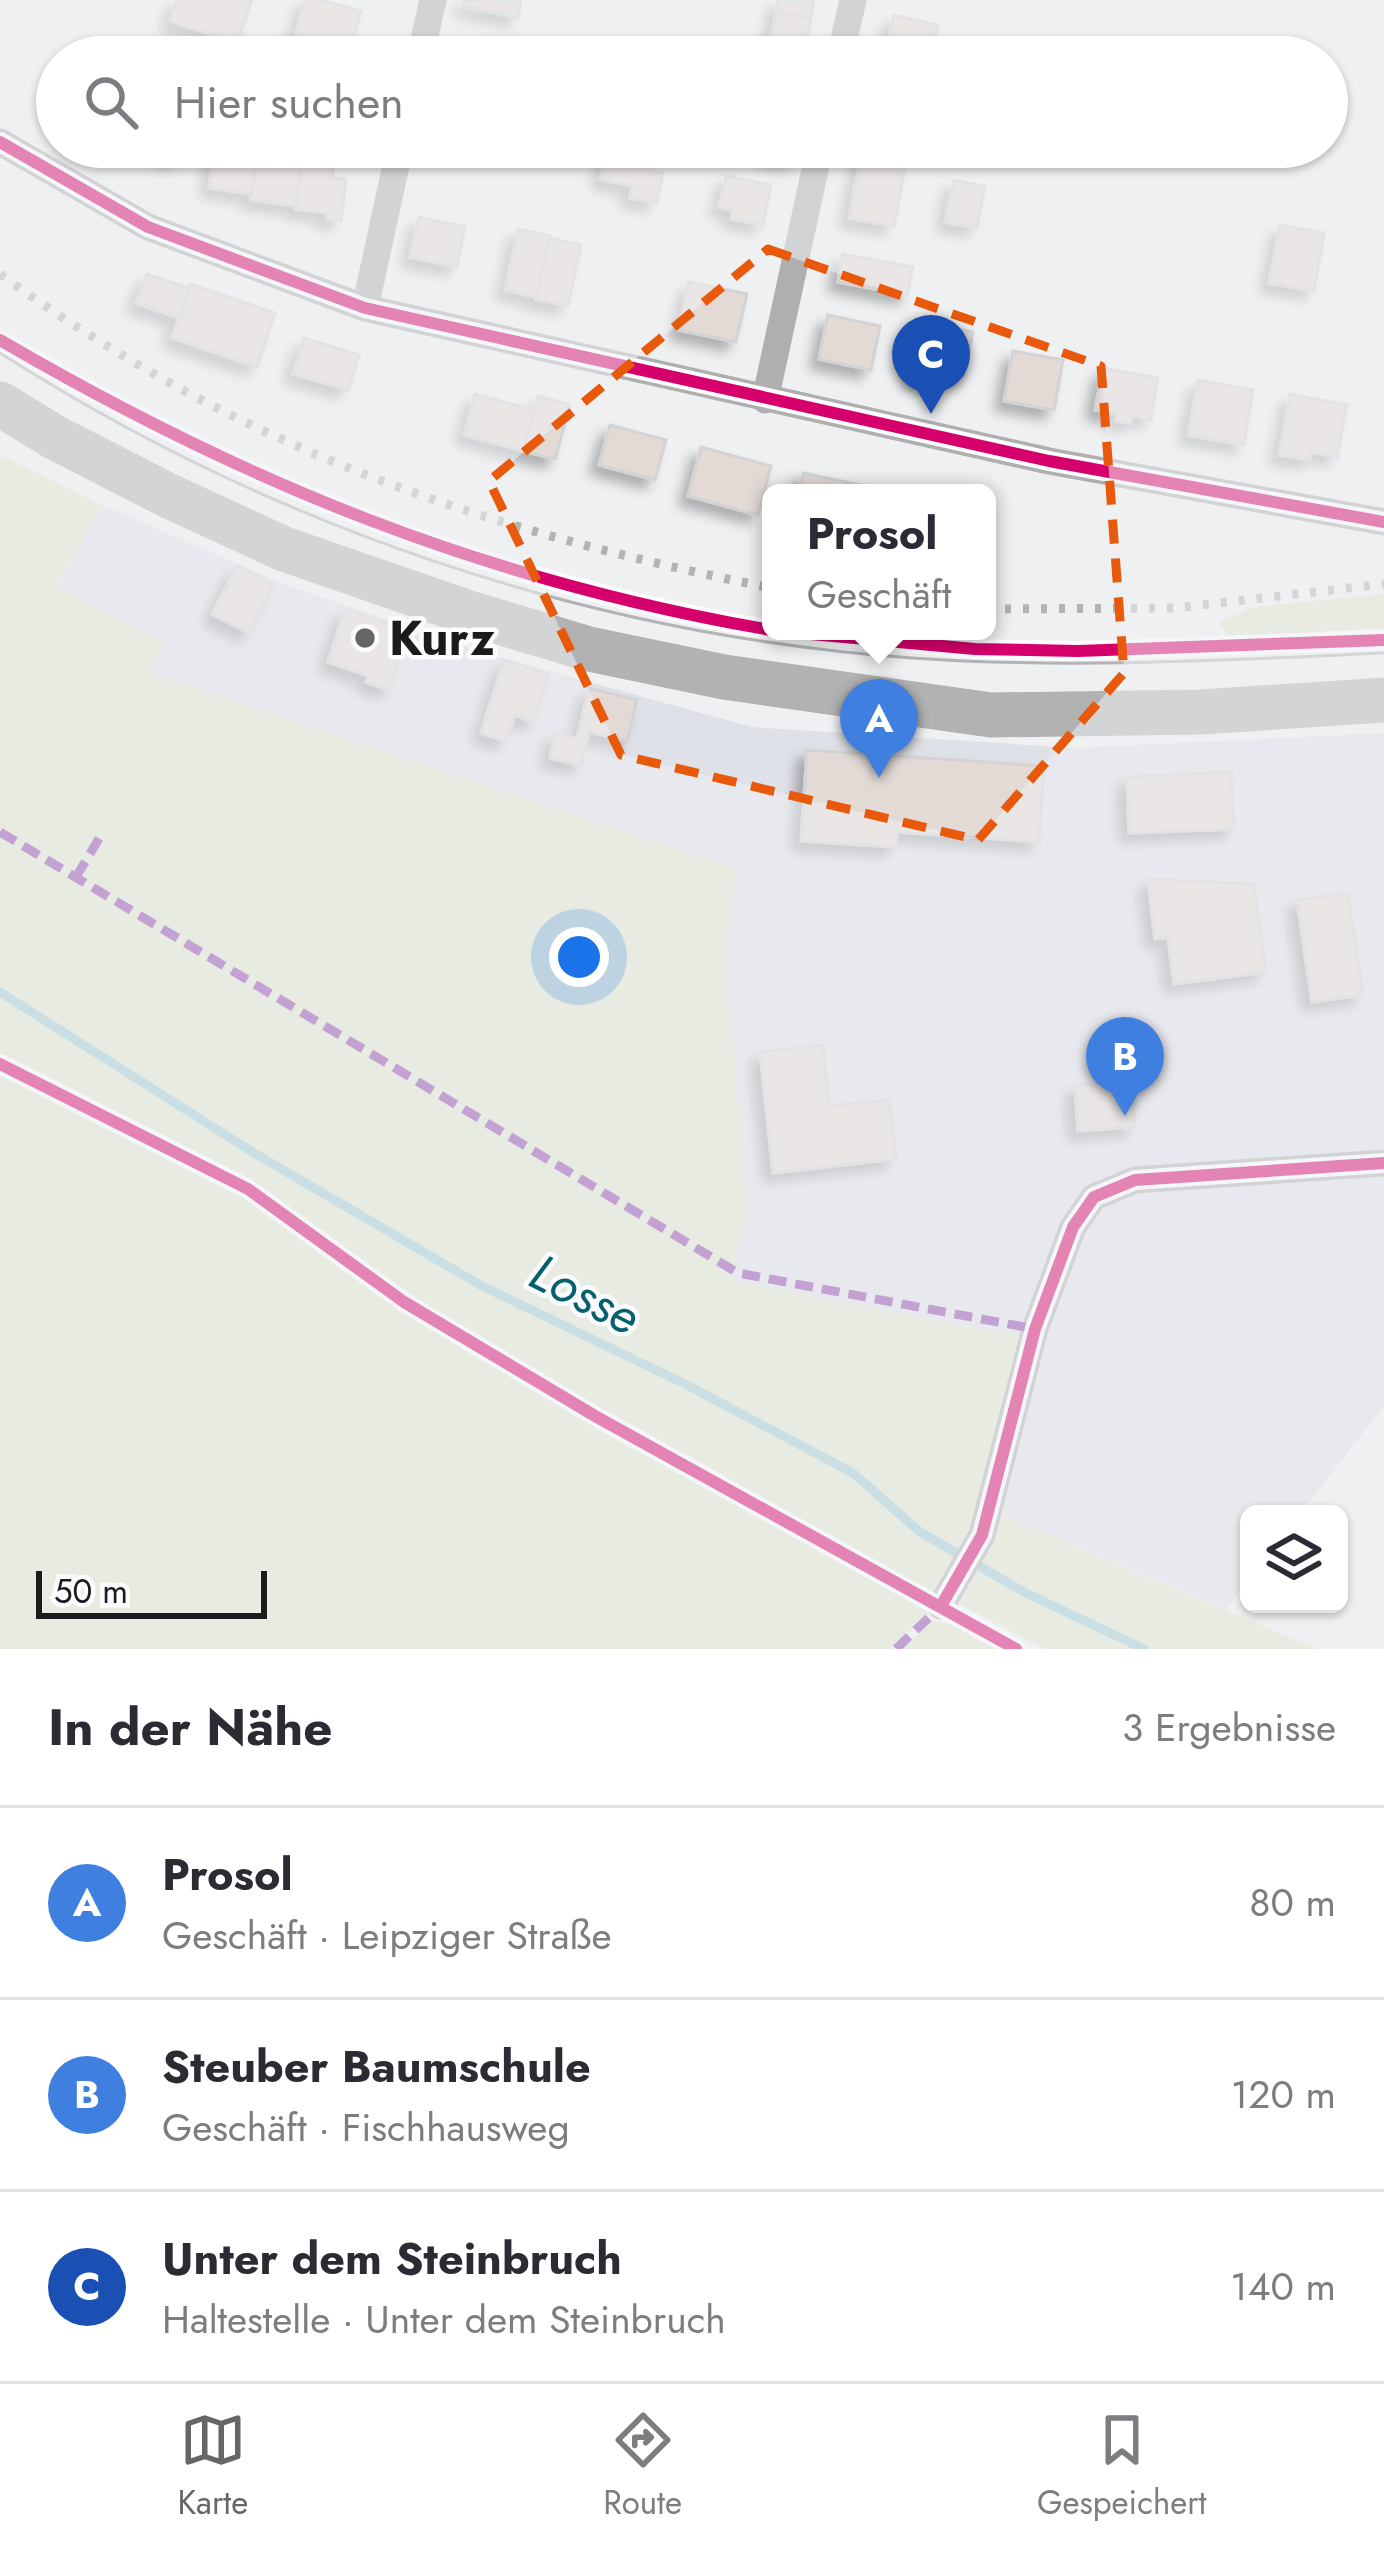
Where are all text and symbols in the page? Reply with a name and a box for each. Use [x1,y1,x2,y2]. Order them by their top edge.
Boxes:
search box [36,36,1348,168]
icon: search [78,69,144,135]
text: Hier suchen [174,70,404,135]
pin: C [892,315,970,414]
popup [762,484,996,640]
text: Prosol [807,501,937,566]
text: Geschäft [807,566,951,623]
place label: Kurz [389,604,495,673]
marker: Kurz [352,625,378,651]
pin: A [840,679,918,778]
your location [549,927,609,987]
pin: B [1086,1017,1164,1116]
water label: Losse [517,1235,653,1353]
map controls [1240,1505,1348,1613]
button: layers [1240,1505,1348,1613]
scale bar [36,1565,267,1618]
text: 50 m [54,1568,128,1615]
text: In der Nähe [48,1690,332,1764]
text: 3 Ergebnisse [1122,1699,1336,1756]
text: Prosol [162,1842,293,1907]
text: A [73,1874,101,1931]
text: 80 m [1249,1874,1336,1931]
text: Geschäft · Leipziger Straße [162,1907,612,1964]
text: Steuber Baumschule [162,2034,591,2099]
text: B [74,2066,100,2123]
text: 120 m [1231,2066,1336,2123]
text: Geschäft · Fischhausweg [162,2099,570,2156]
text: Unter dem Steinbruch [162,2226,622,2291]
text: C [73,2258,101,2315]
text: 140 m [1230,2258,1336,2315]
text: Haltestelle · Unter dem Steinbruch [162,2291,726,2348]
tab: Karte [177,2407,248,2526]
tab: Route [603,2407,682,2526]
tab: Gespeichert [1037,2407,1206,2526]

